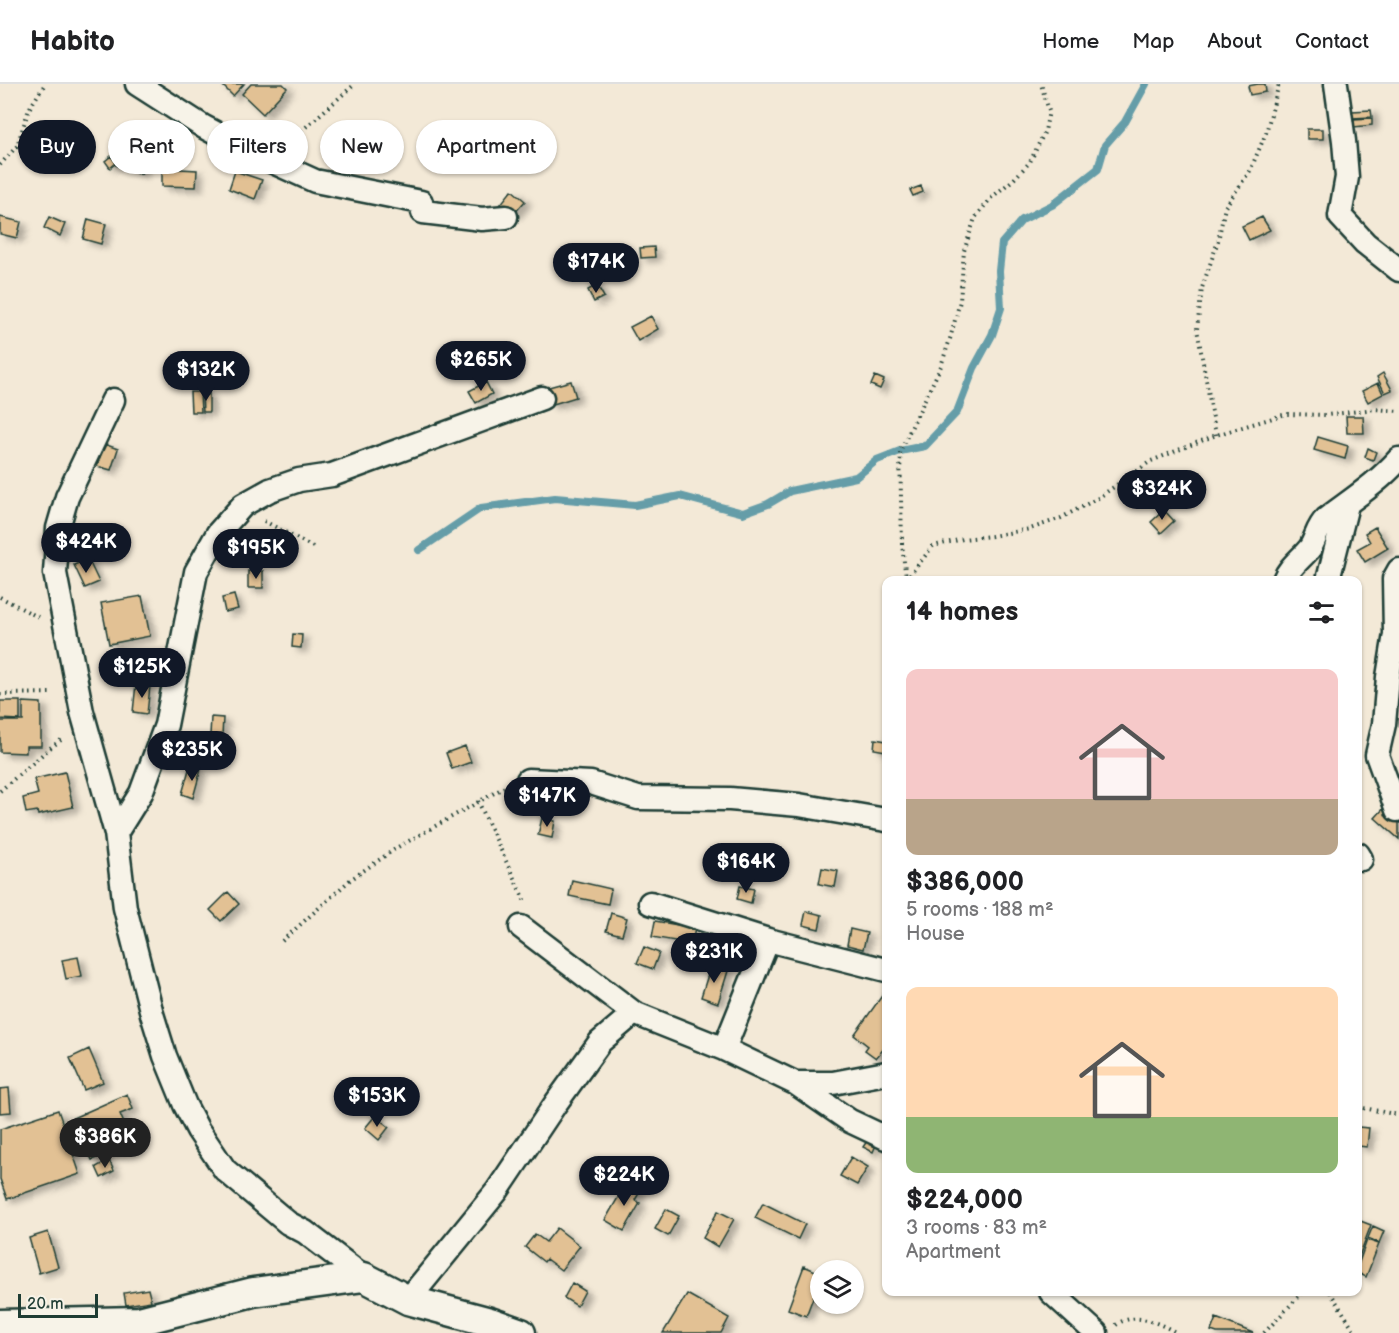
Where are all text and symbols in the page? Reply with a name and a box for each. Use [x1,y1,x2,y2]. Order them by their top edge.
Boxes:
text: Habito [30,25,115,58]
text: Home [1042,29,1099,54]
text: Map [1132,29,1174,54]
text: About [1207,29,1262,54]
text: Contact [1295,29,1369,54]
chip: Buy [18,120,96,174]
chip: Rent [108,120,195,174]
chip: Filters [207,120,308,174]
chip: New [320,120,404,174]
chip: Apartment [416,120,557,174]
pin: $174K [554,243,638,294]
text: $174K [567,250,625,274]
pin: $265K [439,341,523,392]
text: $265K [450,348,512,372]
pin: $132K [164,351,248,402]
text: $132K [177,358,235,382]
pin: $324K [1120,470,1204,521]
text: $324K [1131,477,1193,501]
pin: $424K [44,523,128,574]
pin: $195K [214,529,298,580]
text: $424K [55,530,117,554]
text: $195K [227,536,285,560]
icon: filters [1305,596,1338,629]
text: 14 homes [906,597,1018,628]
pin: $125K [100,648,184,699]
text: $125K [113,655,171,679]
icon: home [1068,708,1176,816]
pin: $235K [150,731,234,782]
text: $235K [161,738,223,762]
pin: $147K [505,777,589,828]
text: $147K [518,784,576,808]
pin: $164K [704,843,788,894]
text: $164K [716,850,776,874]
text: $386,000 [906,867,1024,898]
text: 5 rooms · 188 m² [906,898,1054,922]
text: House [906,922,965,946]
pin: $231K [672,933,756,984]
text: $231K [685,940,743,964]
icon: home [1068,1026,1176,1134]
pin: $153K [335,1077,419,1128]
text: $153K [348,1084,406,1108]
pin: $386K [63,1118,147,1169]
text: $386K [74,1125,136,1149]
pin: $224K [582,1156,666,1207]
text: $224K [593,1163,655,1187]
text: $224,000 [906,1185,1023,1216]
text: 3 rooms · 83 m² [906,1216,1047,1240]
text: Apartment [906,1240,1001,1264]
map controls [810,1260,864,1314]
button: layers [810,1260,864,1314]
scale bar [18,1291,98,1318]
text: 20 m [27,1295,63,1314]

